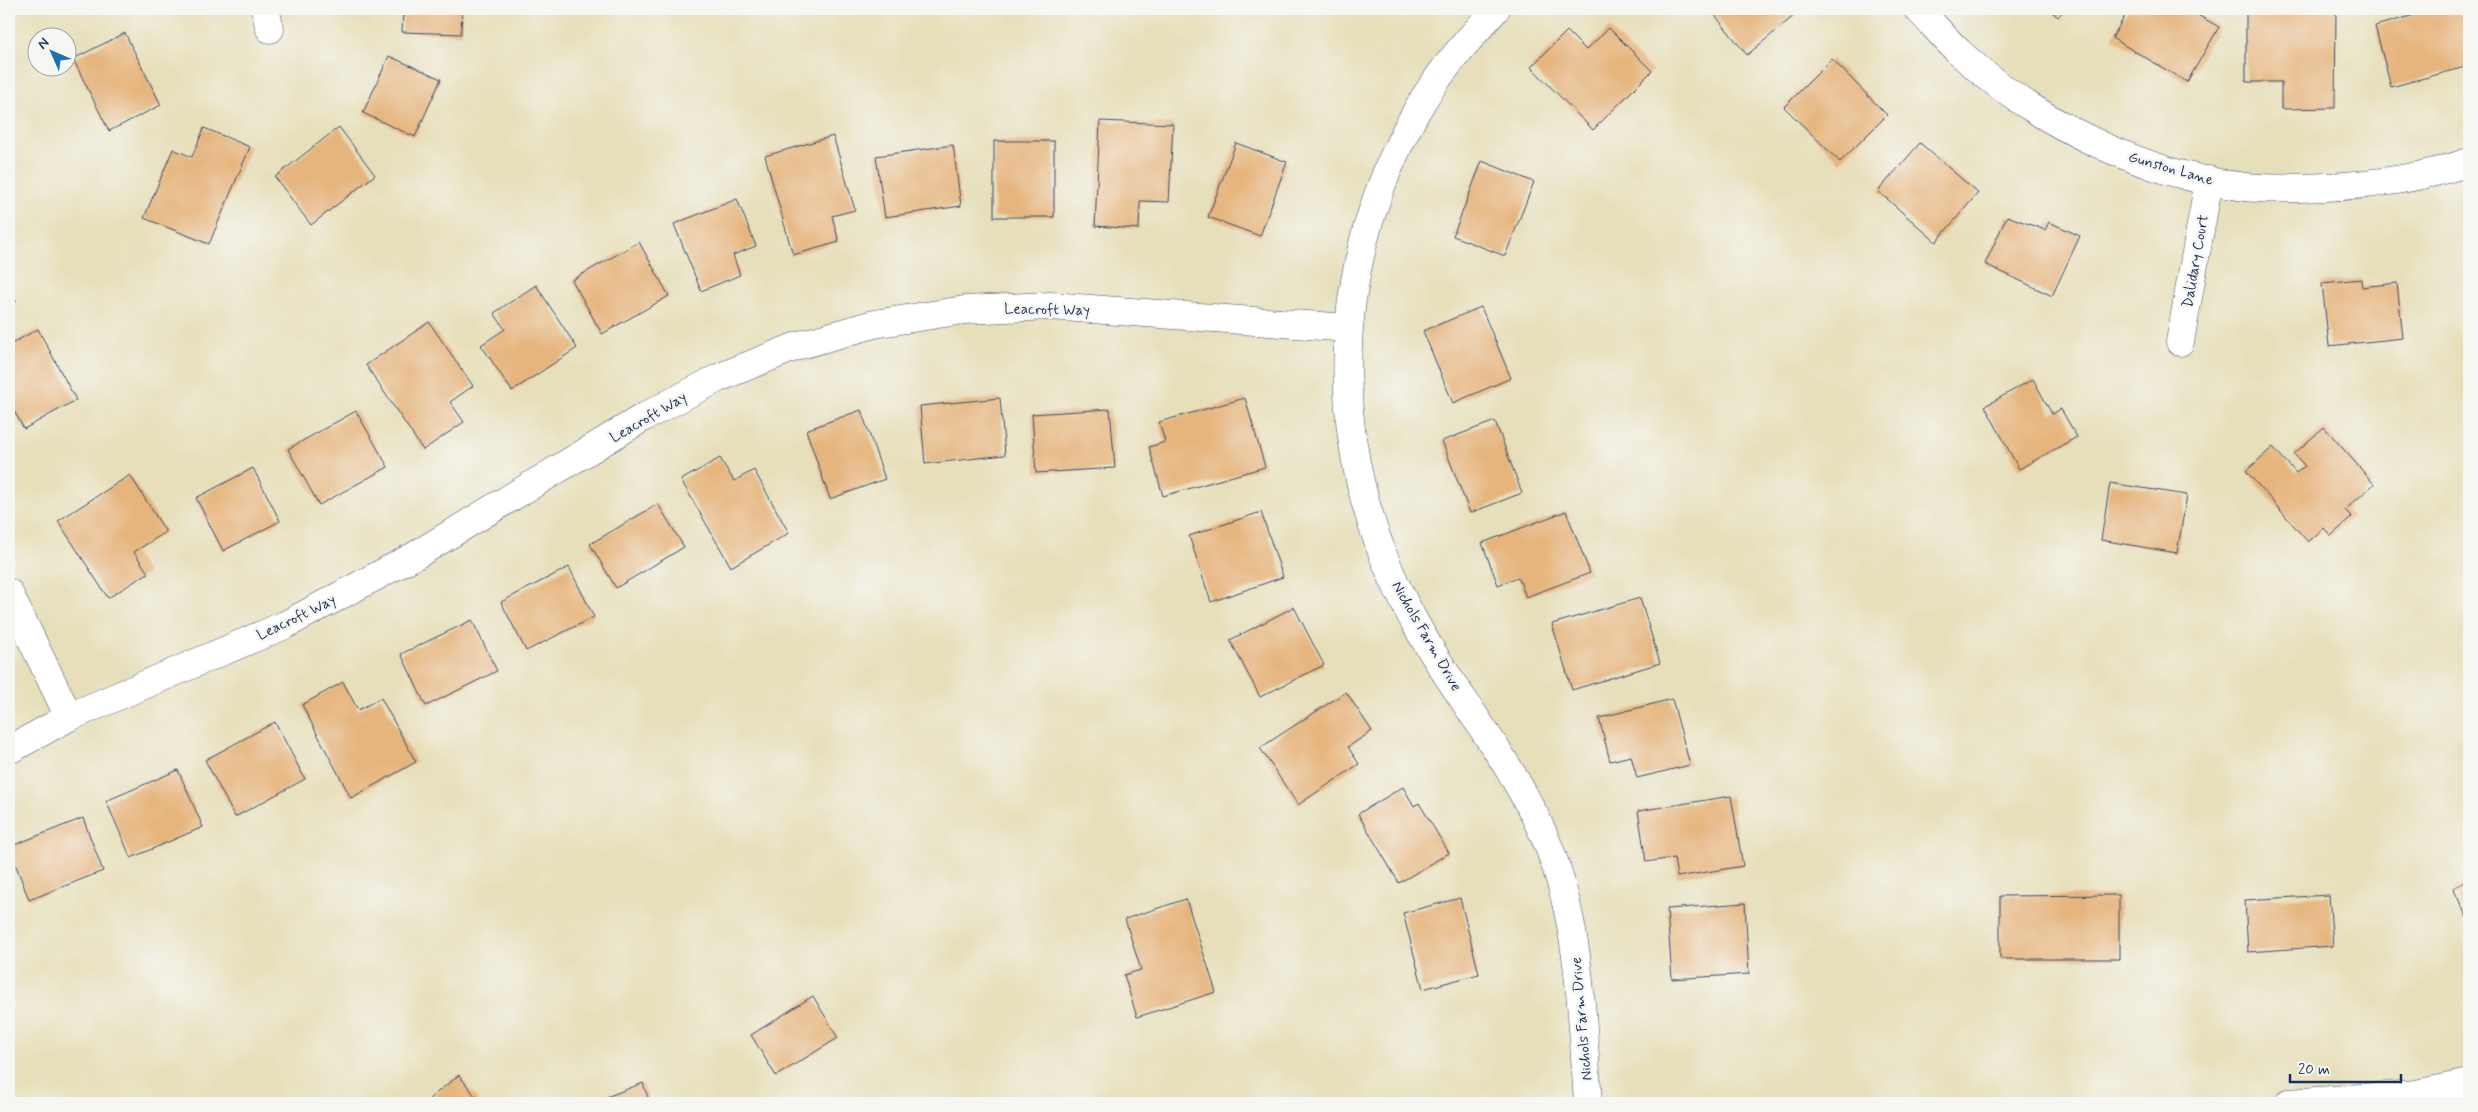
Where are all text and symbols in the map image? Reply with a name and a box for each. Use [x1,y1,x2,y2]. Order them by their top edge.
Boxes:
north arrow [28,28,78,78]
text: N [34,34,53,53]
street label: Gunston Lane [2126,147,2216,191]
street label: Dalidary Court [2178,213,2214,309]
street label: Leacroft Way [1004,299,1090,321]
street label: Leacroft Way [606,388,691,448]
street label: Nichols Farm Drive [1386,578,1466,695]
street label: Leacroft Way [254,590,339,646]
street label: Nichols Farm Drive [1567,956,1597,1082]
scale bar [2290,1052,2402,1084]
text: 20 m [2298,1060,2330,1080]

